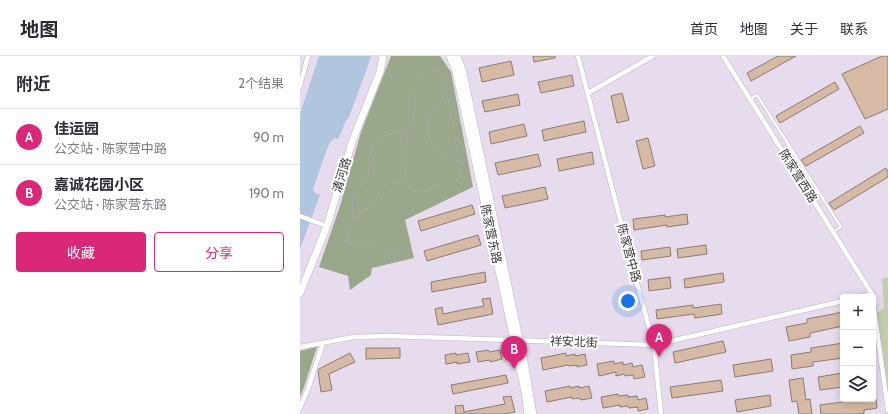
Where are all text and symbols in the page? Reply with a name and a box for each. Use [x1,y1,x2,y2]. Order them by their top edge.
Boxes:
text: 地图 [20,18,58,41]
text: 首页 [690,20,718,38]
text: 地图 [740,20,768,38]
text: 关于 [790,20,818,38]
text: 联系 [840,20,868,38]
text: 附近 [16,74,50,94]
text: 2个结果 [238,75,284,91]
text: 佳运园 [54,120,99,138]
text: A [25,129,33,145]
text: 90 m [253,129,284,145]
text: 公交站 · 陈家营中路 [54,140,167,156]
street label: 陈家营西路 [776,146,821,205]
street label: 清河路 [329,155,354,194]
text: 嘉诚花园小区 [54,176,144,194]
text: B [25,185,33,201]
text: 190 m [249,185,284,201]
text: 公交站 · 陈家营东路 [54,196,167,212]
street label: 陈家营东路 [478,203,505,265]
street label: 陈家营中路 [614,222,644,284]
button: 收藏 [16,232,146,272]
button: 分享 [154,232,284,272]
your location [618,291,638,311]
map controls [840,294,876,402]
button: + [840,294,876,330]
pin: A [646,324,672,357]
button: − [840,330,876,366]
street label: 祥安北街 [550,333,598,350]
pin: B [501,336,527,369]
button: layers [840,366,876,402]

